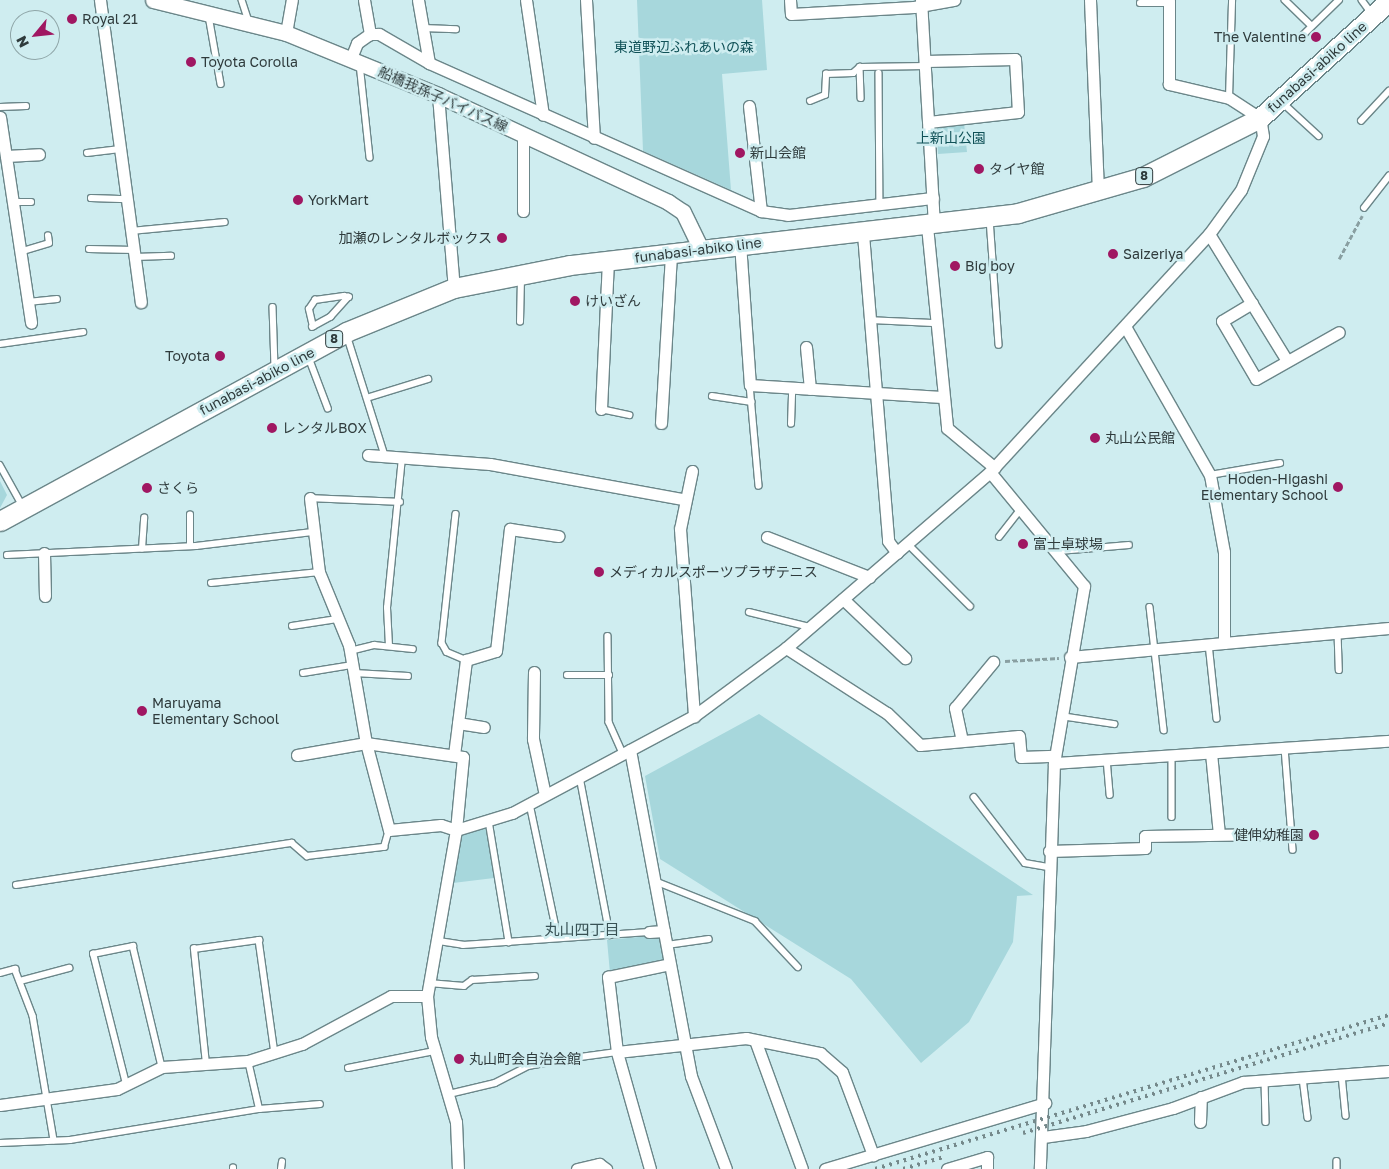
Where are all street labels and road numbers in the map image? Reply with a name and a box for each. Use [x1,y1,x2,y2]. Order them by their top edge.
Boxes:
street label: funabasi-abiko line [1264,18,1370,116]
street label: 船橋我孫子バイパス線 [376,63,510,135]
road number: 8 [1134,167,1154,186]
street label: funabasi-abiko line [634,234,762,266]
road number: 8 [324,329,344,348]
street label: funabasi-abiko line [197,344,317,418]

